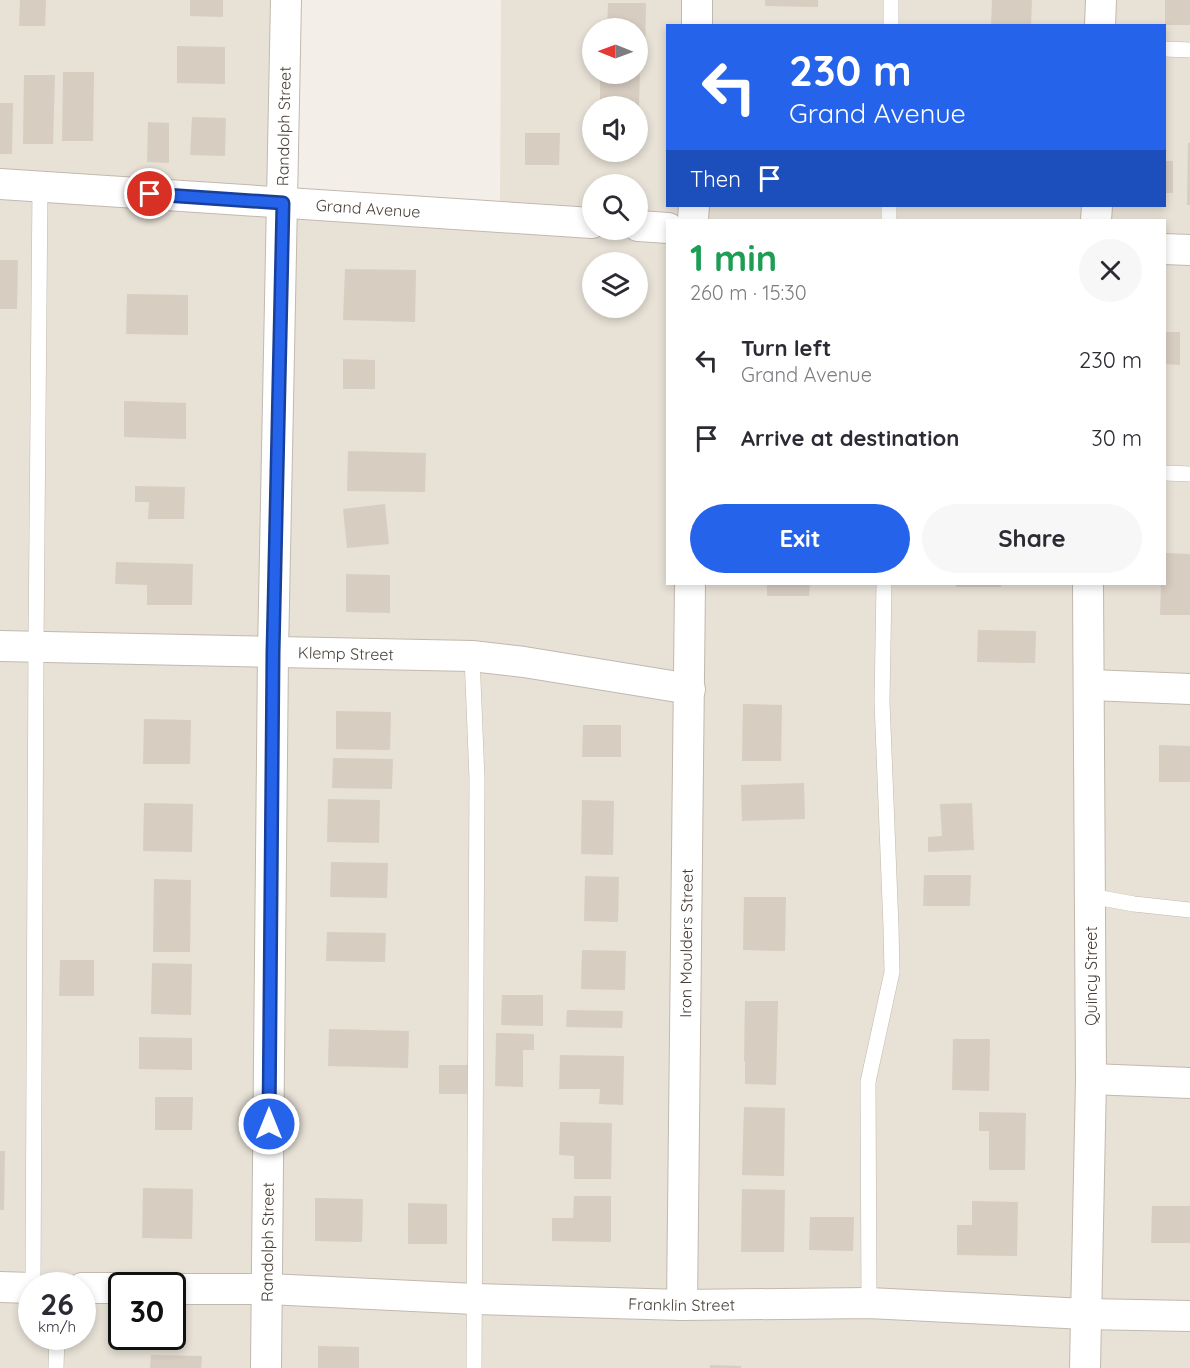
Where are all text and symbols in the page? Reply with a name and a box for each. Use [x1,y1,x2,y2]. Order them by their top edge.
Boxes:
north arrow [582,18,648,84]
map controls [582,18,648,318]
text: 230 m [789,44,912,97]
icon: left [690,48,768,126]
street label: Randolph Street [272,66,295,186]
button: sound [582,96,648,162]
text: Grand Avenue [789,96,966,130]
icon: arrive [753,162,786,195]
text: Then [690,165,741,193]
pin [124,168,175,219]
button: search [582,174,648,240]
icon: arrive [133,177,166,210]
street label: Grand Avenue [315,195,421,222]
text: 1 min [690,235,777,280]
button: close [1079,239,1142,302]
button: layers [582,252,648,318]
text: 260 m · 15:30 [690,280,807,305]
text: Turn left [741,334,831,362]
icon: left [690,344,723,377]
text: 230 m [1079,346,1142,374]
text: Grand Avenue [741,362,872,387]
icon: arrive [690,422,723,455]
text: Arrive at destination [741,424,959,452]
text: 30 m [1091,424,1142,452]
button: Exit [690,504,910,573]
button: Share [922,504,1142,573]
street label: Klemp Street [298,642,394,664]
street label: Iron Moulders Street [675,868,697,1018]
street label: Quincy Street [1081,926,1101,1026]
position arrow [237,1092,301,1156]
street label: Randolph Street [257,1182,278,1302]
speed limit sign: 30 [108,1272,186,1350]
text: 26 [40,1285,74,1323]
street label: Franklin Street [628,1293,735,1315]
text: km/h [38,1317,76,1336]

